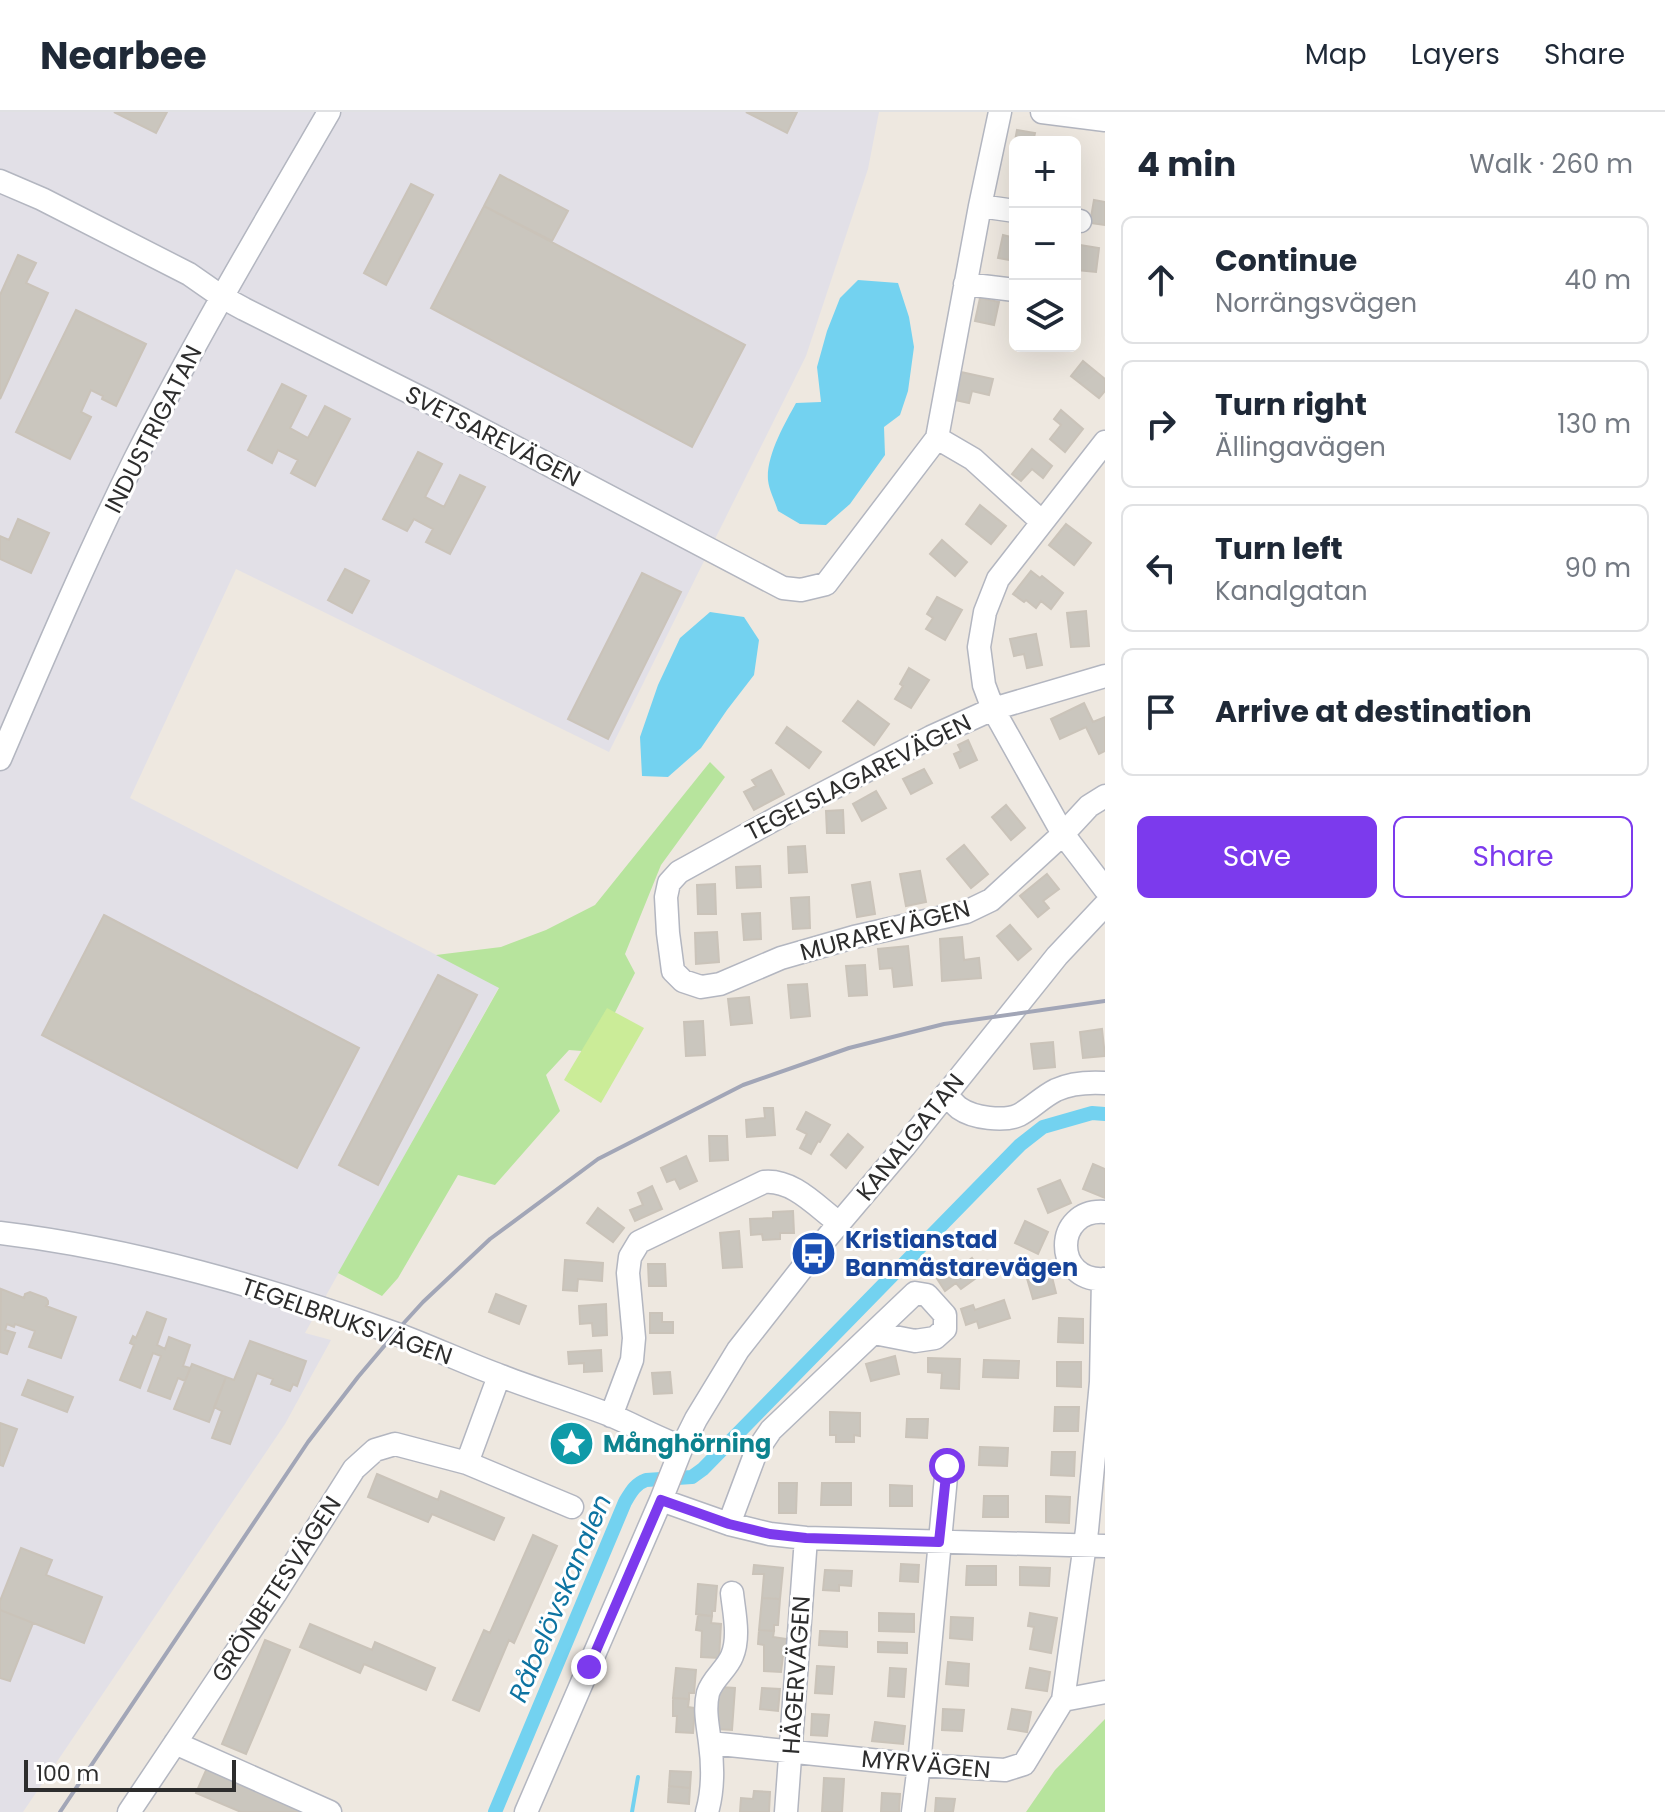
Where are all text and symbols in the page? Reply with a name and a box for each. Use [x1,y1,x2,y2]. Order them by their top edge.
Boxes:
text: Nearbee [40,29,207,82]
text: Map [1305,35,1367,74]
text: Layers [1411,35,1500,74]
text: Share [1544,35,1625,74]
map controls [1009,136,1081,352]
button: + [1009,136,1081,208]
text: 4 min [1137,140,1236,188]
text: Walk · 260 m [1469,146,1633,182]
button: − [1009,208,1081,280]
text: Continue [1215,239,1357,282]
icon: ahead [1139,258,1183,302]
text: 40 m [1565,262,1631,298]
button: layers [1009,280,1081,352]
text: Norrängsvägen [1215,285,1417,321]
street label: INDUSTRIGATAN [96,339,210,519]
street label: SVETSAREVÄGEN [400,377,586,495]
text: Turn right [1215,383,1367,426]
icon: right [1139,402,1183,446]
text: 130 m [1557,406,1631,442]
text: Ällingavägen [1215,429,1386,465]
text: Turn left [1215,527,1343,570]
icon: left [1139,546,1183,590]
text: 90 m [1565,550,1631,586]
text: Kanalgatan [1215,573,1368,609]
icon: arrive [1139,690,1183,734]
text: Arrive at destination [1215,690,1532,733]
street label: TEGELSLAGAREVÄGEN [739,706,977,848]
button: Save [1137,816,1377,898]
button: Share [1393,816,1633,898]
street label: MURAREVÄGEN [796,891,974,969]
street label: KANALGATAN [848,1066,972,1208]
place label: Kristianstad Banmästarevägen [845,1223,1078,1284]
bus stop icon: Kristianstad Banmästarevägen [790,1229,838,1277]
street label: TEGELBRUKSVÄGEN [237,1269,457,1373]
place icon: Månghörning [548,1419,596,1467]
place label: Månghörning [603,1427,771,1460]
route start [929,1448,965,1484]
water label: Råbelövskanalen [500,1489,620,1707]
street label: GRÖNBETESVÄGEN [203,1490,349,1688]
street label: HÄGERVÄGEN [774,1595,818,1755]
route end [571,1649,607,1685]
street label: MYRVÄGEN [860,1742,992,1786]
scale bar [24,1756,236,1792]
text: 100 m [36,1758,99,1789]

